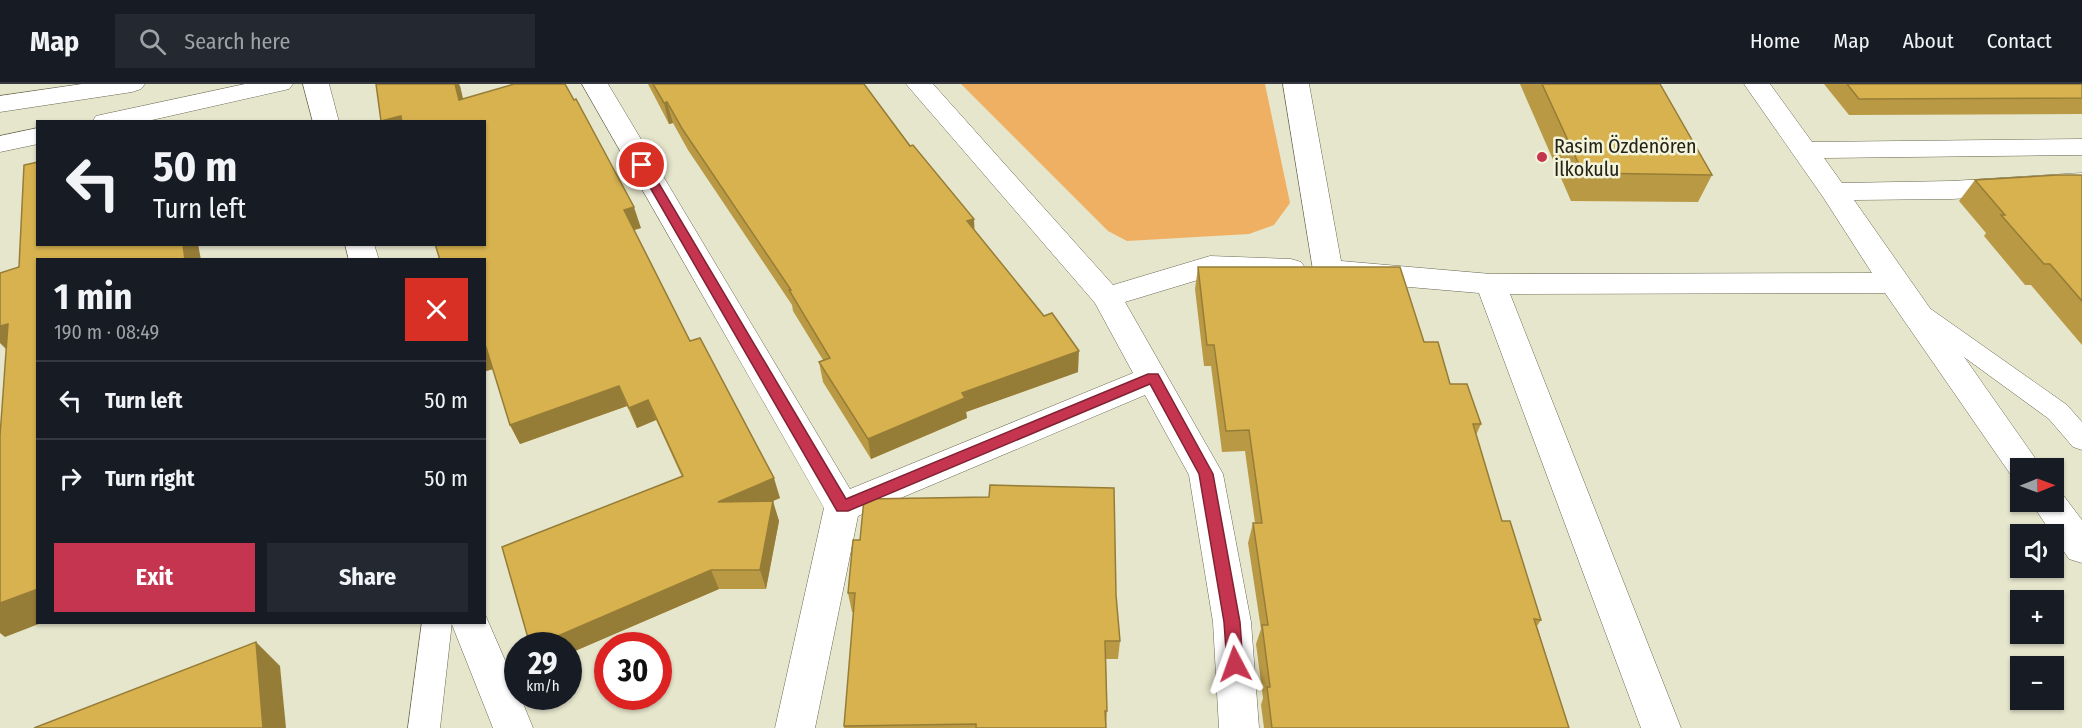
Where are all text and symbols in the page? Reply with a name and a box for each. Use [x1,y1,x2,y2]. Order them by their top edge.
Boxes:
search box [115,14,535,68]
text: Map [30,25,79,58]
icon: search [136,25,169,58]
text: Search here [184,28,290,55]
text: Home [1750,28,1800,54]
text: Map [1833,28,1870,54]
text: About [1903,28,1954,54]
text: Contact [1987,28,2052,54]
place label: Rasim Özdenören İlkokulu [1554,134,1697,181]
pin [616,139,667,190]
text: 50 m [153,142,237,192]
icon: left [54,144,132,222]
icon: arrive [625,148,658,181]
marker: Rasim Özdenören İlkokulu [1535,150,1549,164]
text: Turn left [153,193,246,225]
text: 1 min [54,275,132,319]
button: close [405,278,468,341]
text: 190 m · 08:49 [54,320,159,344]
icon: left [54,384,87,417]
text: Turn left [105,387,183,414]
text: 50 m [424,387,468,414]
north arrow [2010,458,2064,512]
map controls [2010,458,2064,710]
icon: right [54,462,87,495]
text: Turn right [105,465,194,492]
text: 50 m [424,465,468,492]
button: sound [2010,524,2064,578]
button: Exit [54,543,255,612]
button: Share [267,543,468,612]
button: + [2010,590,2064,644]
speed limit sign: 30 [594,632,672,710]
position arrow [1203,632,1267,696]
text: 29 [528,646,558,682]
button: − [2010,656,2064,710]
text: km/h [526,677,560,695]

